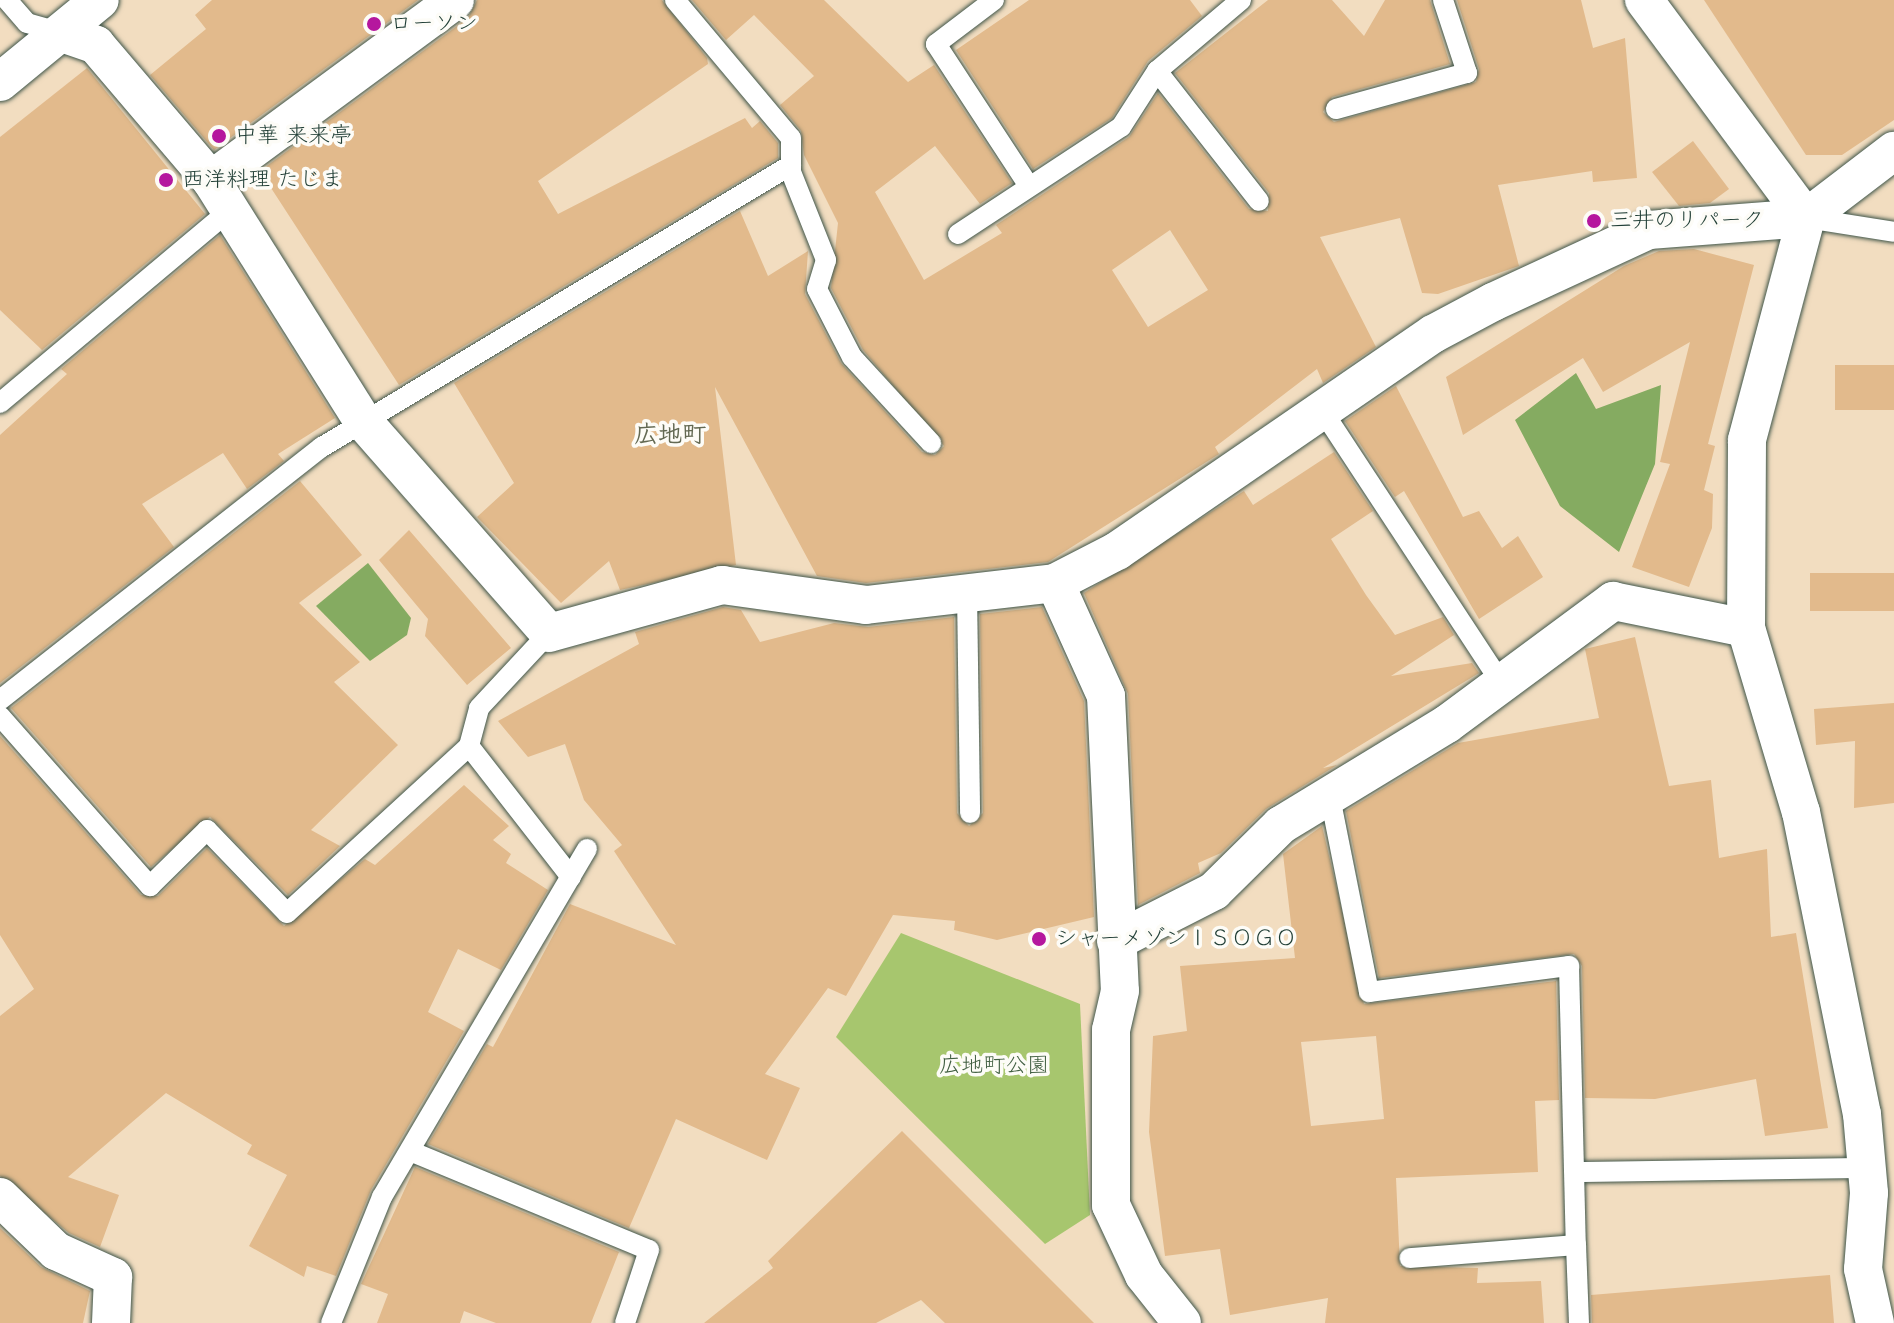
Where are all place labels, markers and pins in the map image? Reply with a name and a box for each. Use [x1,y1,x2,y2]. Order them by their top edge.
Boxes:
place label: ローソン [390,11,478,37]
marker: ローソン [365,15,383,33]
place label: 中華 来来亭 [235,123,352,149]
marker: 中華 来来亭 [210,127,228,145]
place label: 西洋料理 たじま [182,167,343,193]
marker: 西洋料理 たじま [157,171,175,189]
place label: 三井のリパーク [1610,208,1764,234]
marker: 三井のリパーク [1585,212,1603,230]
place label: シャーメゾンＩＳＯＧＯ [1055,926,1297,952]
marker: シャーメゾンＩＳＯＧＯ [1030,930,1048,948]

